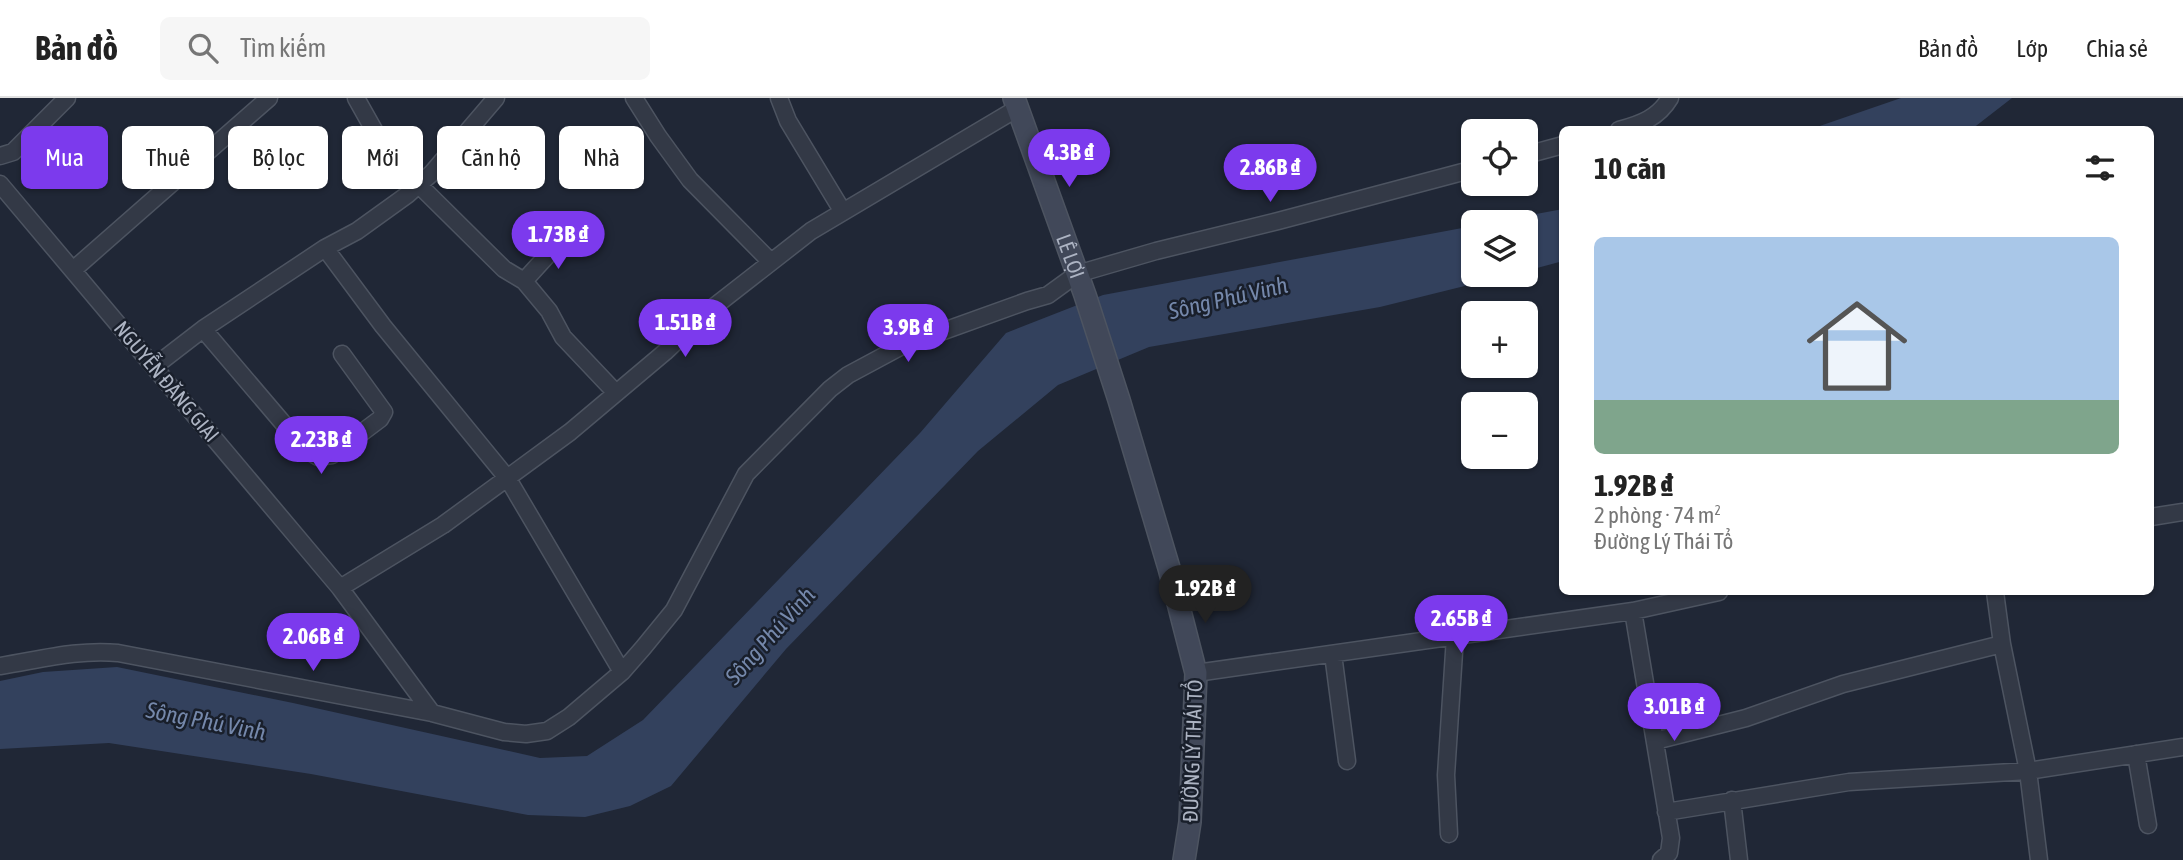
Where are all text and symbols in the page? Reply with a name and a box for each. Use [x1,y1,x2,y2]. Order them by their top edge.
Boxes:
search box [160,17,650,80]
text: Bản đồ [35,29,118,67]
icon: search [184,29,222,67]
text: Tìm kiếm [240,33,326,63]
text: Bản đồ [1918,35,1978,62]
text: Lớp [2016,35,2048,62]
text: Chia sẻ [2086,35,2148,62]
map controls [1461,119,1538,469]
button: locate [1461,119,1538,196]
chip: Mua [21,126,108,189]
chip: Thuê [122,126,214,189]
chip: Bộ lọc [228,126,328,189]
chip: Mới [342,126,423,189]
chip: Căn hộ [437,126,545,189]
chip: Nhà [559,126,644,189]
pin: 4.3B ₫ [1012,130,1126,189]
text: 4.3B ₫ [1044,139,1094,165]
pin: 2.86B ₫ [1205,144,1335,204]
icon: filters [2081,149,2119,187]
text: 10 căn [1594,151,1666,185]
text: 2.86B ₫ [1240,154,1300,180]
button: layers [1461,210,1538,287]
pin: 1.73B ₫ [493,212,623,271]
text: 1.73B ₫ [528,221,588,247]
street label: LÊ LỢI [1052,231,1090,281]
water label: Sông Phú Vinh [1165,272,1290,325]
icon: home [1794,283,1920,409]
pin: 1.51B ₫ [620,300,750,359]
button: + [1461,301,1538,378]
pin: 3.9B ₫ [851,304,965,364]
text: 1.51B ₫ [655,309,715,335]
text: 3.9B ₫ [883,314,933,340]
street label: NGUYỄN ĐĂNG GIAI [110,315,225,446]
button: − [1461,392,1538,469]
pin: 2.23B ₫ [256,416,386,476]
text: 2.23B ₫ [291,426,351,452]
text: 1.92B ₫ [1594,468,1673,502]
text: 2 phòng · 74 m² [1594,502,1721,528]
text: Đường Lý Thái Tổ [1594,528,1733,554]
pin: 1.92B ₫ [1140,566,1270,625]
text: 1.92B ₫ [1175,575,1235,601]
water label: Sông Phú Vinh [719,582,820,690]
pin: 2.65B ₫ [1396,596,1526,655]
text: 2.65B ₫ [1431,605,1491,631]
pin: 2.06B ₫ [248,614,378,673]
text: 2.06B ₫ [283,623,343,649]
street label: ĐƯỜNG LÝ THÁI TỔ [1176,679,1206,823]
pin: 3.01B ₫ [1609,684,1739,743]
text: 3.01B ₫ [1644,693,1704,719]
water label: Sông Phú Vinh [143,696,268,745]

